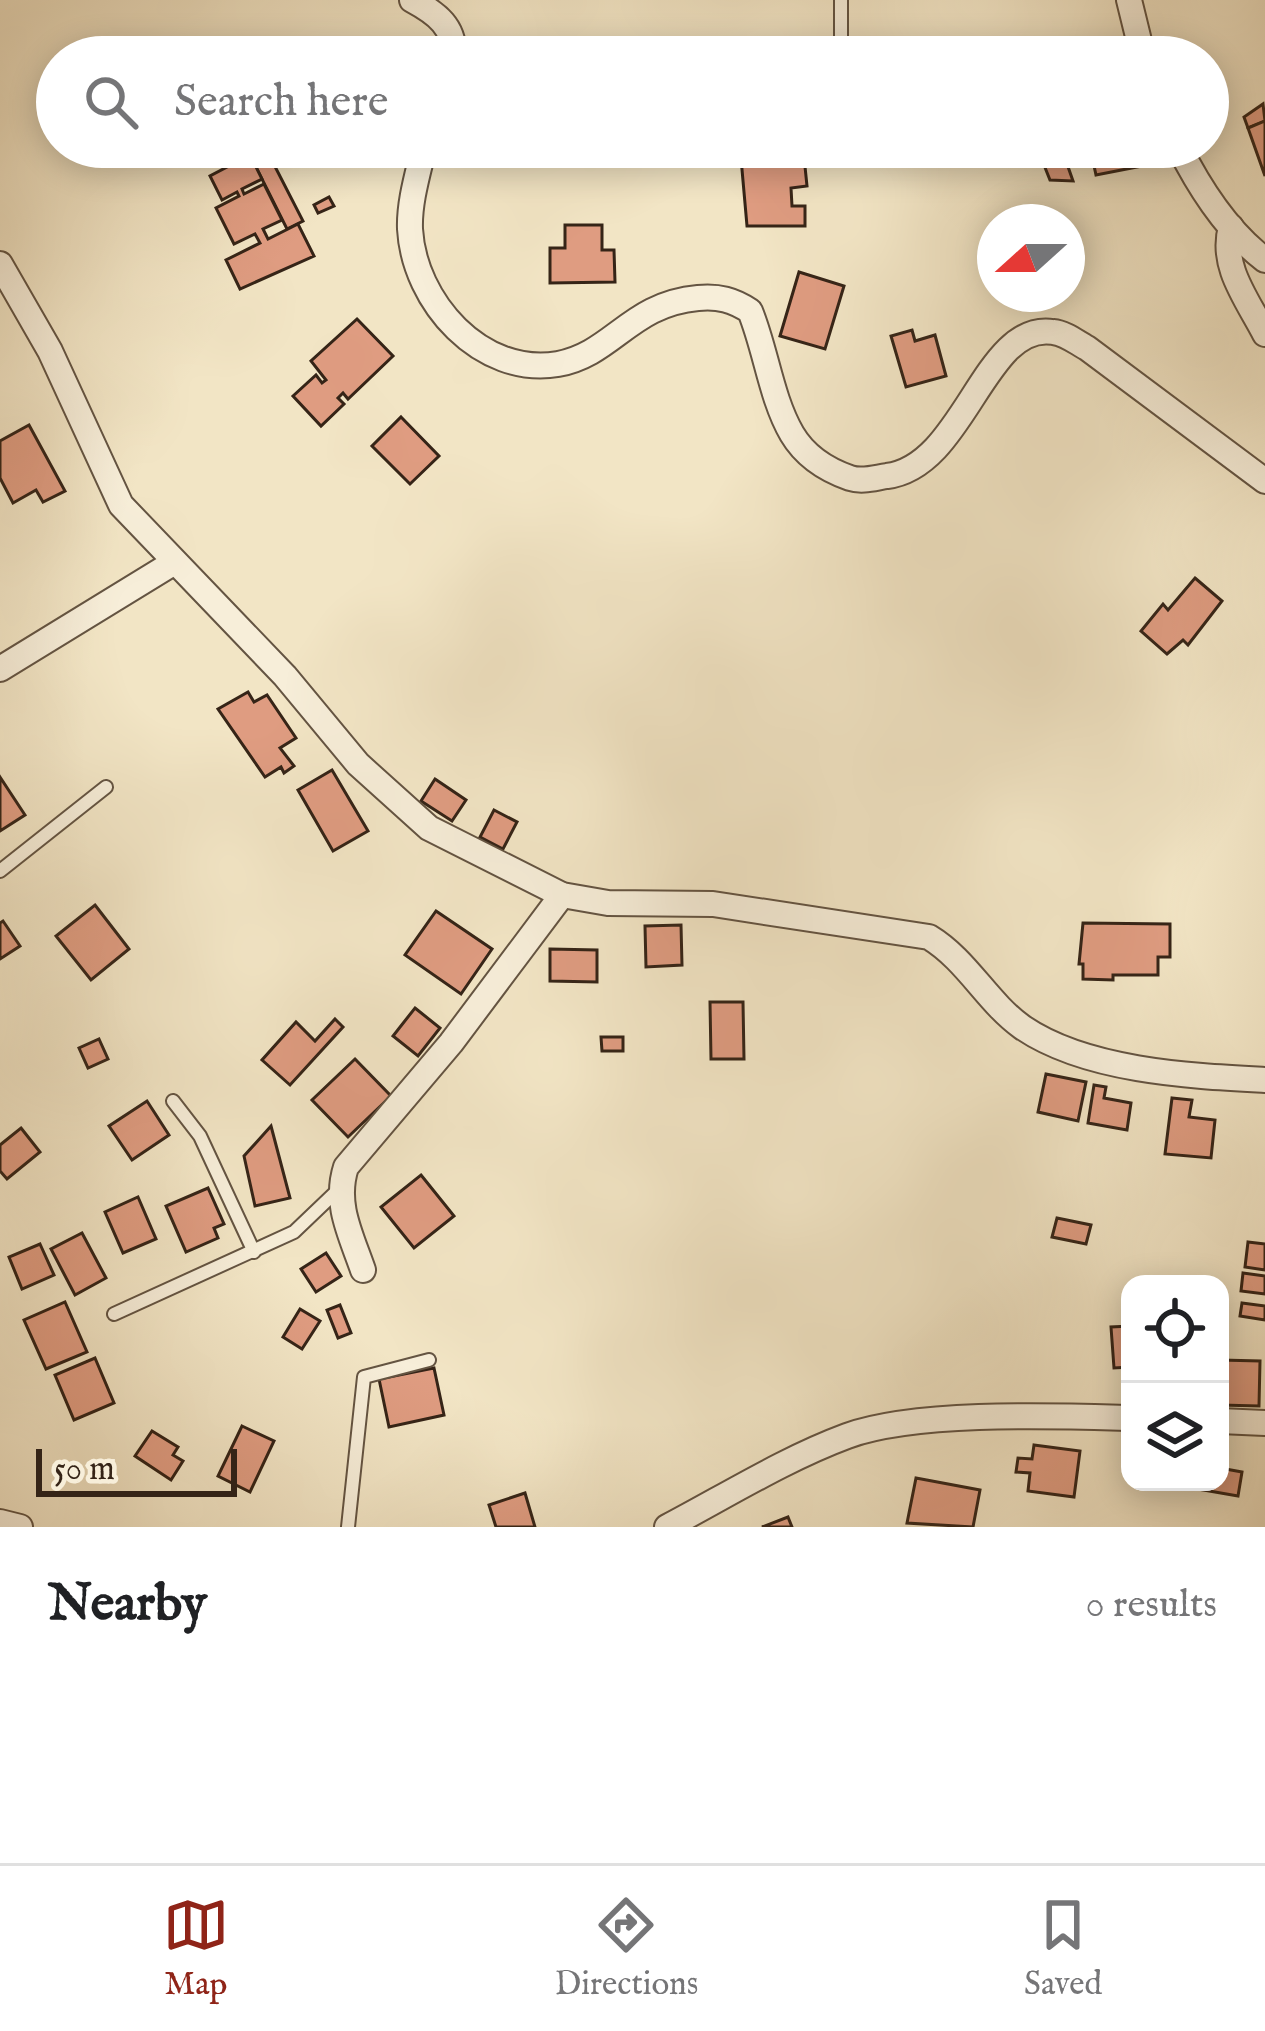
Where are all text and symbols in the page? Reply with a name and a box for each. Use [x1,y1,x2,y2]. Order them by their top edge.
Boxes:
search box [36,36,1229,168]
icon: search [78,69,144,135]
text: Search here [174,74,388,131]
north arrow [977,204,1085,312]
map controls [1121,1275,1229,1491]
button: locate [1121,1275,1229,1383]
button: layers [1121,1383,1229,1491]
scale bar [36,1443,237,1496]
text: 50 m [54,1449,115,1491]
text: Nearby [48,1573,207,1638]
text: 0 results [1085,1581,1217,1630]
tab: Map [163,1892,229,2006]
tab: Directions [555,1892,698,2006]
tab: Saved [1024,1892,1102,2006]

